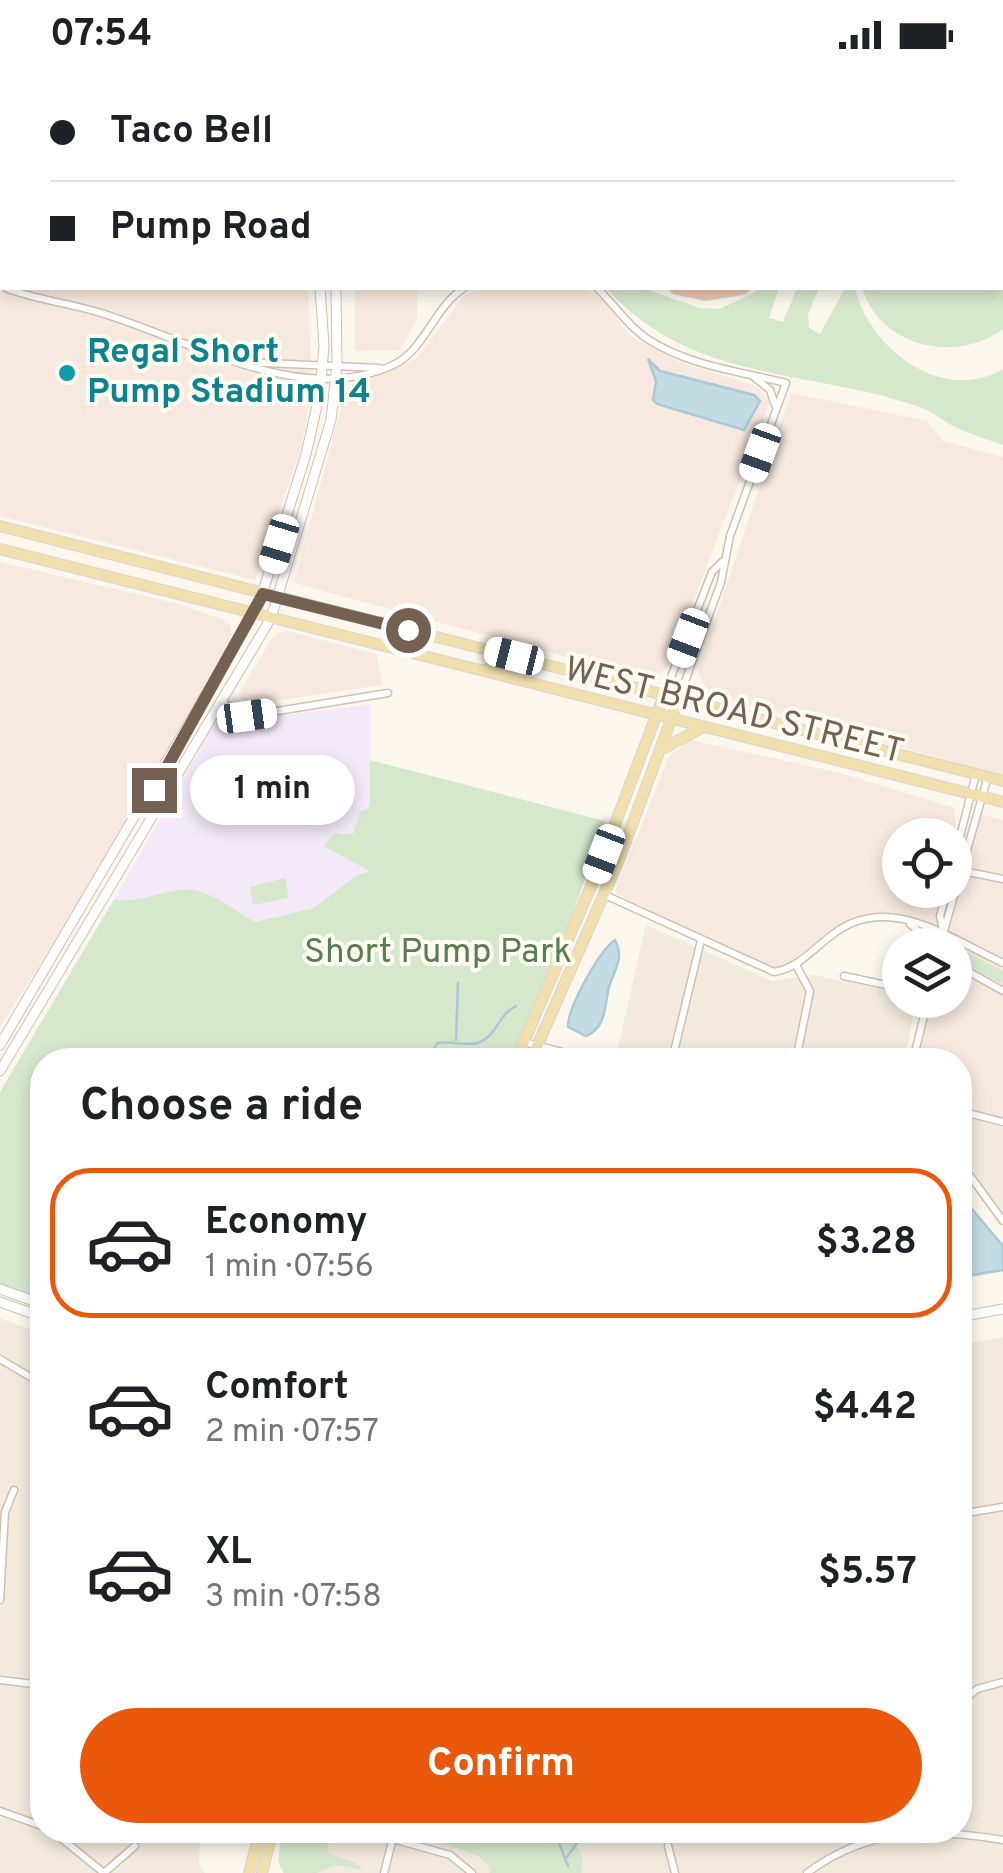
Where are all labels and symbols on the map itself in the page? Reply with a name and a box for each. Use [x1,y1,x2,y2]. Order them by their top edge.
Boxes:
place label: Regal Short Pump Stadium 14 [87,331,371,415]
marker: Regal Short Pump Stadium 14 [56,362,78,384]
car [736,420,784,486]
car [256,511,302,577]
car [663,605,713,671]
route start [386,608,431,653]
car [481,634,547,678]
street label: WEST BROAD STREET [560,649,908,775]
car [215,697,279,735]
callout: 1 min [189,755,354,825]
route end [132,768,177,813]
car [579,821,629,887]
park label: Short Pump Park [304,931,572,975]

